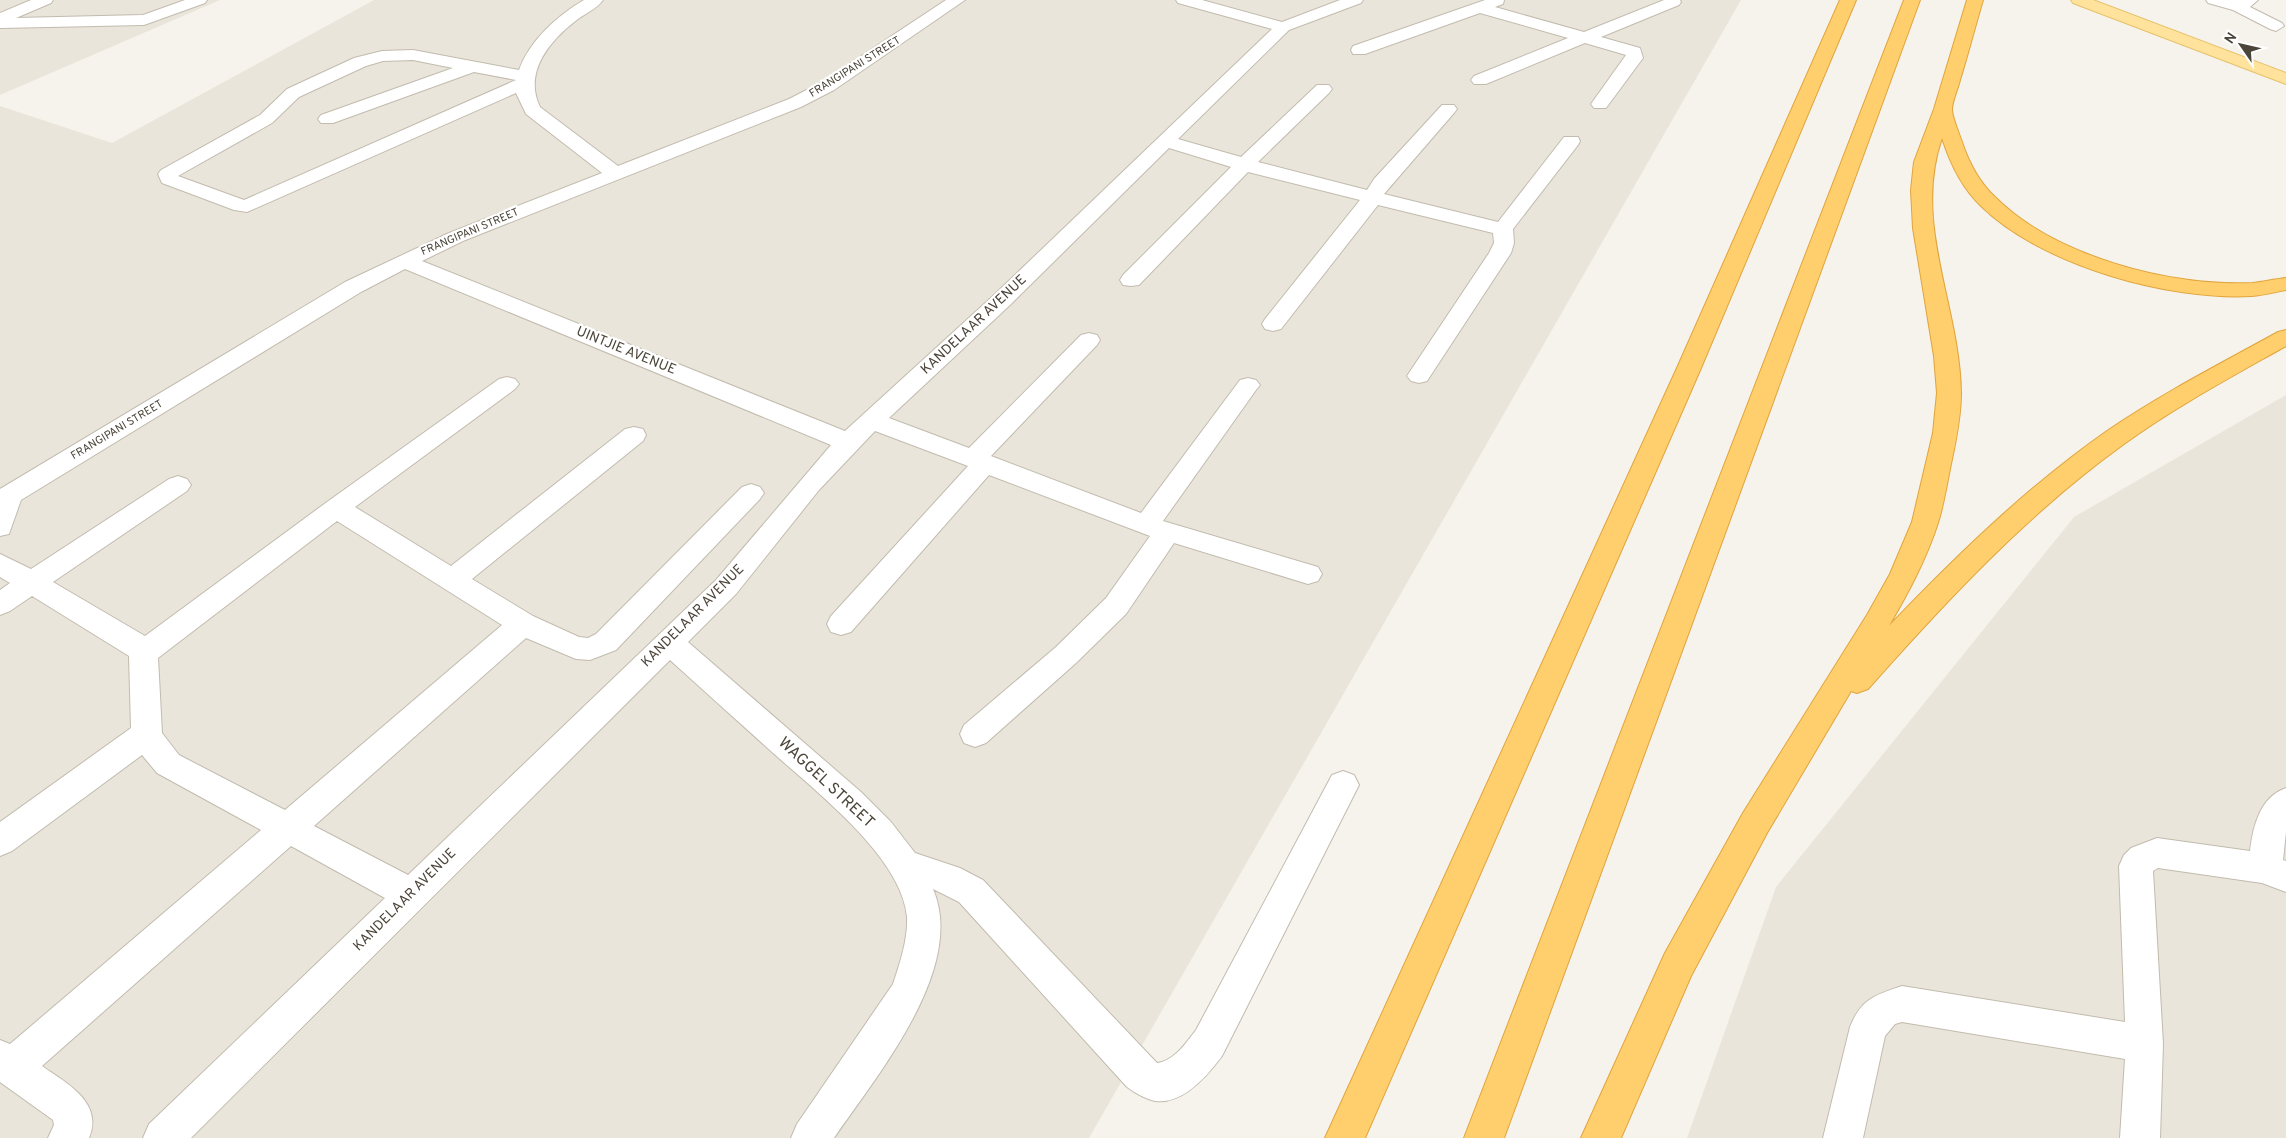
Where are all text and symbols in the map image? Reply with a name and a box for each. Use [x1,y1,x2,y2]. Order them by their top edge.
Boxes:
north arrow [2216,20,2266,70]
text: N [2222,30,2241,47]
street label: FRANGIPANI STREET [807,33,903,101]
street label: FRANGIPANI STREET [419,205,521,259]
street label: KANDELAAR AVENUE [918,272,1030,378]
street label: UINTJIE AVENUE [574,323,678,379]
street label: FRANGIPANI STREET [68,397,166,463]
street label: KANDELAAR AVENUE [638,561,748,671]
street label: WAGGEL STREET [774,733,878,833]
street label: KANDELAAR AVENUE [350,845,460,955]

